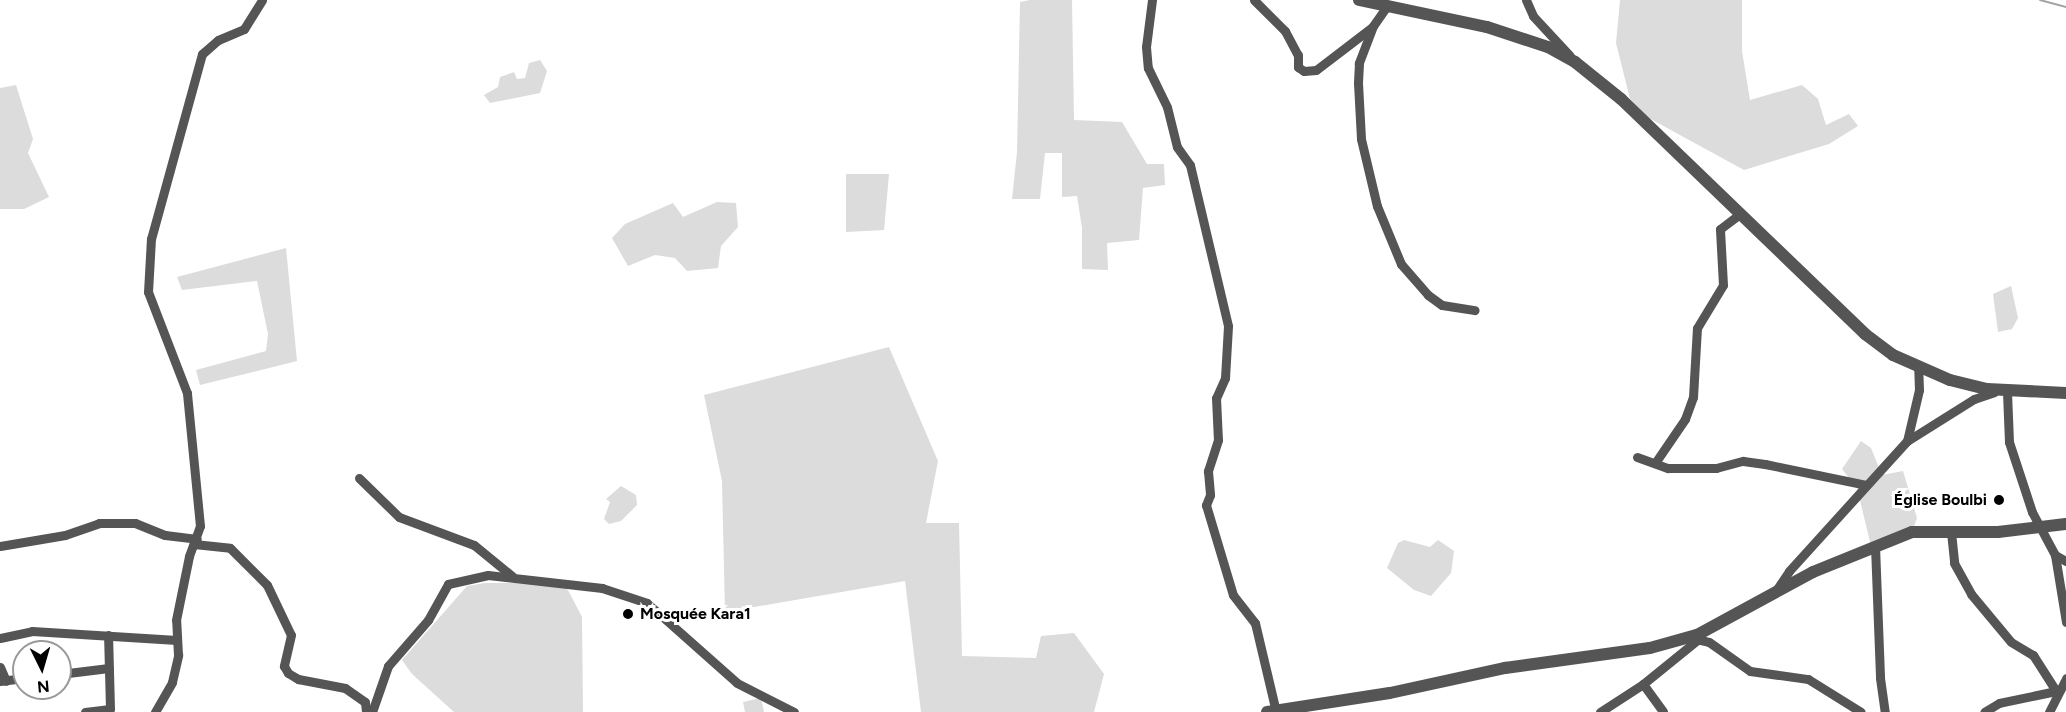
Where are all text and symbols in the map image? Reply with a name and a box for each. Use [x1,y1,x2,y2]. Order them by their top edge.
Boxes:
place label: Église Boulbi [1894,490,1987,510]
marker: Église Boulbi [1992,493,2006,507]
place label: Mosquée Kara1 [640,604,751,624]
marker: Mosquée Kara1 [621,607,635,621]
north arrow [12,640,72,700]
text: N [36,676,50,696]

